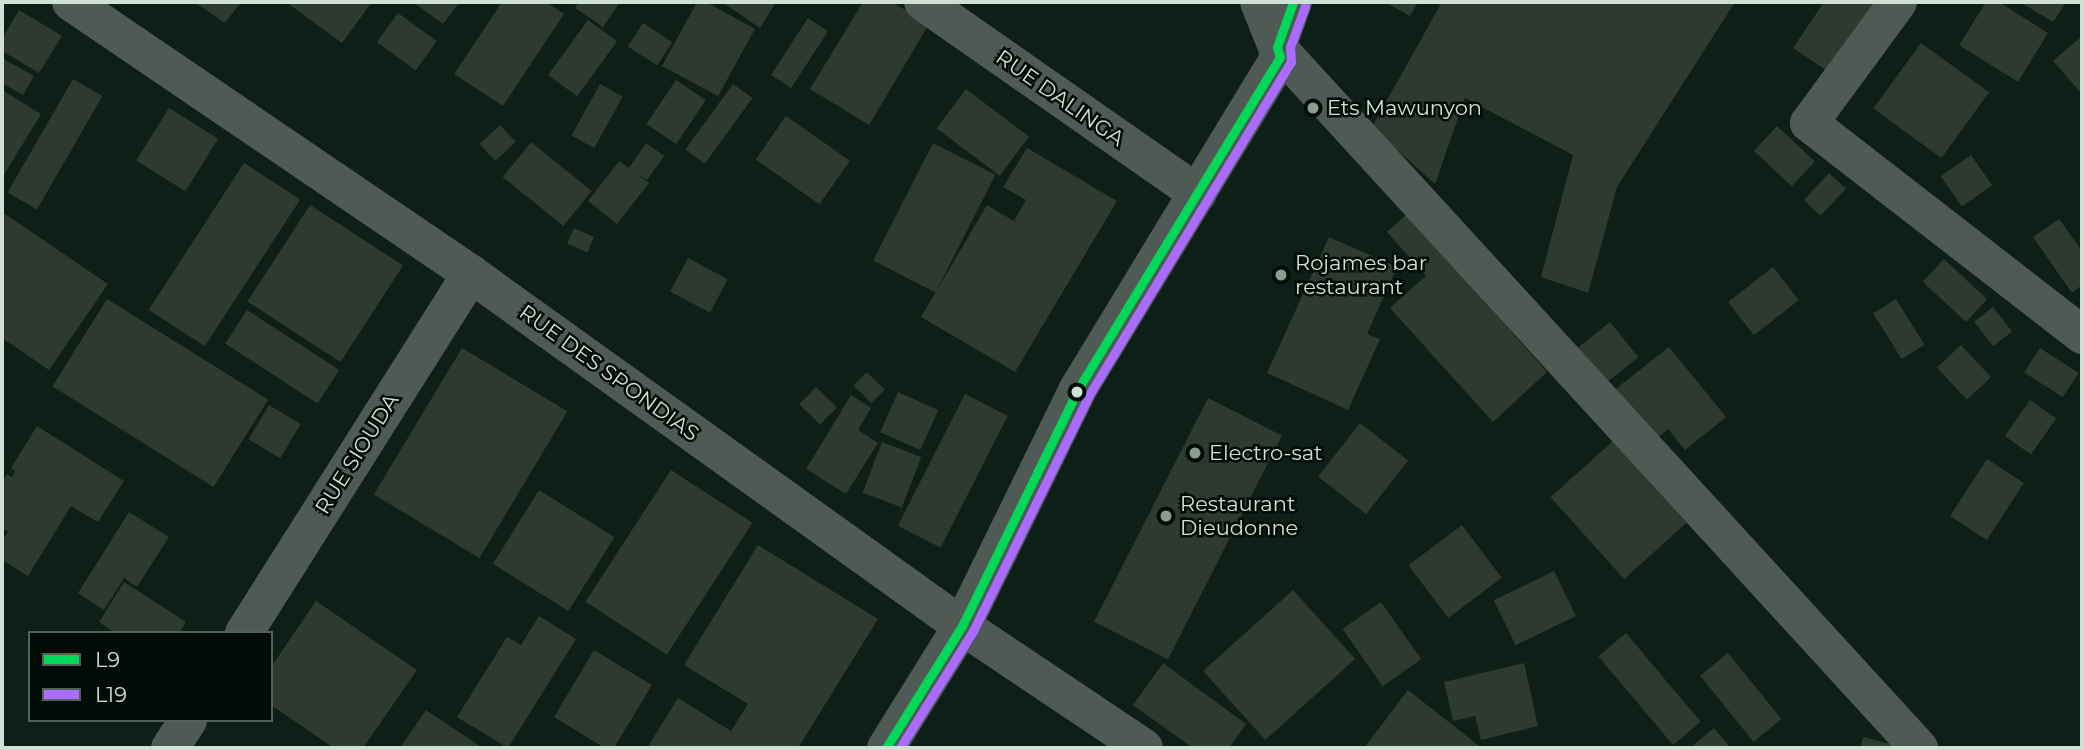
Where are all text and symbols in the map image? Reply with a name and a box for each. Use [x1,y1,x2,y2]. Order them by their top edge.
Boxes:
street label: RUE DALINGA [991,44,1129,152]
place label: Ets Mawunyon [1327,95,1482,121]
marker: Ets Mawunyon [1305,100,1321,116]
place label: Rojames bar restaurant [1295,250,1427,300]
marker: Rojames bar restaurant [1273,267,1289,283]
street label: RUE DES SPONDIAS [514,299,704,447]
unlabelled marker [1070,385,1084,399]
street label: RUE SIOUDA [310,389,404,519]
place label: Electro-sat [1209,440,1323,466]
marker: Electro-sat [1187,445,1203,461]
place label: Restaurant Dieudonne [1180,491,1298,541]
marker: Restaurant Dieudonne [1158,508,1174,524]
legend [28,631,273,722]
text: L9 [95,647,120,672]
text: L19 [95,682,127,707]

